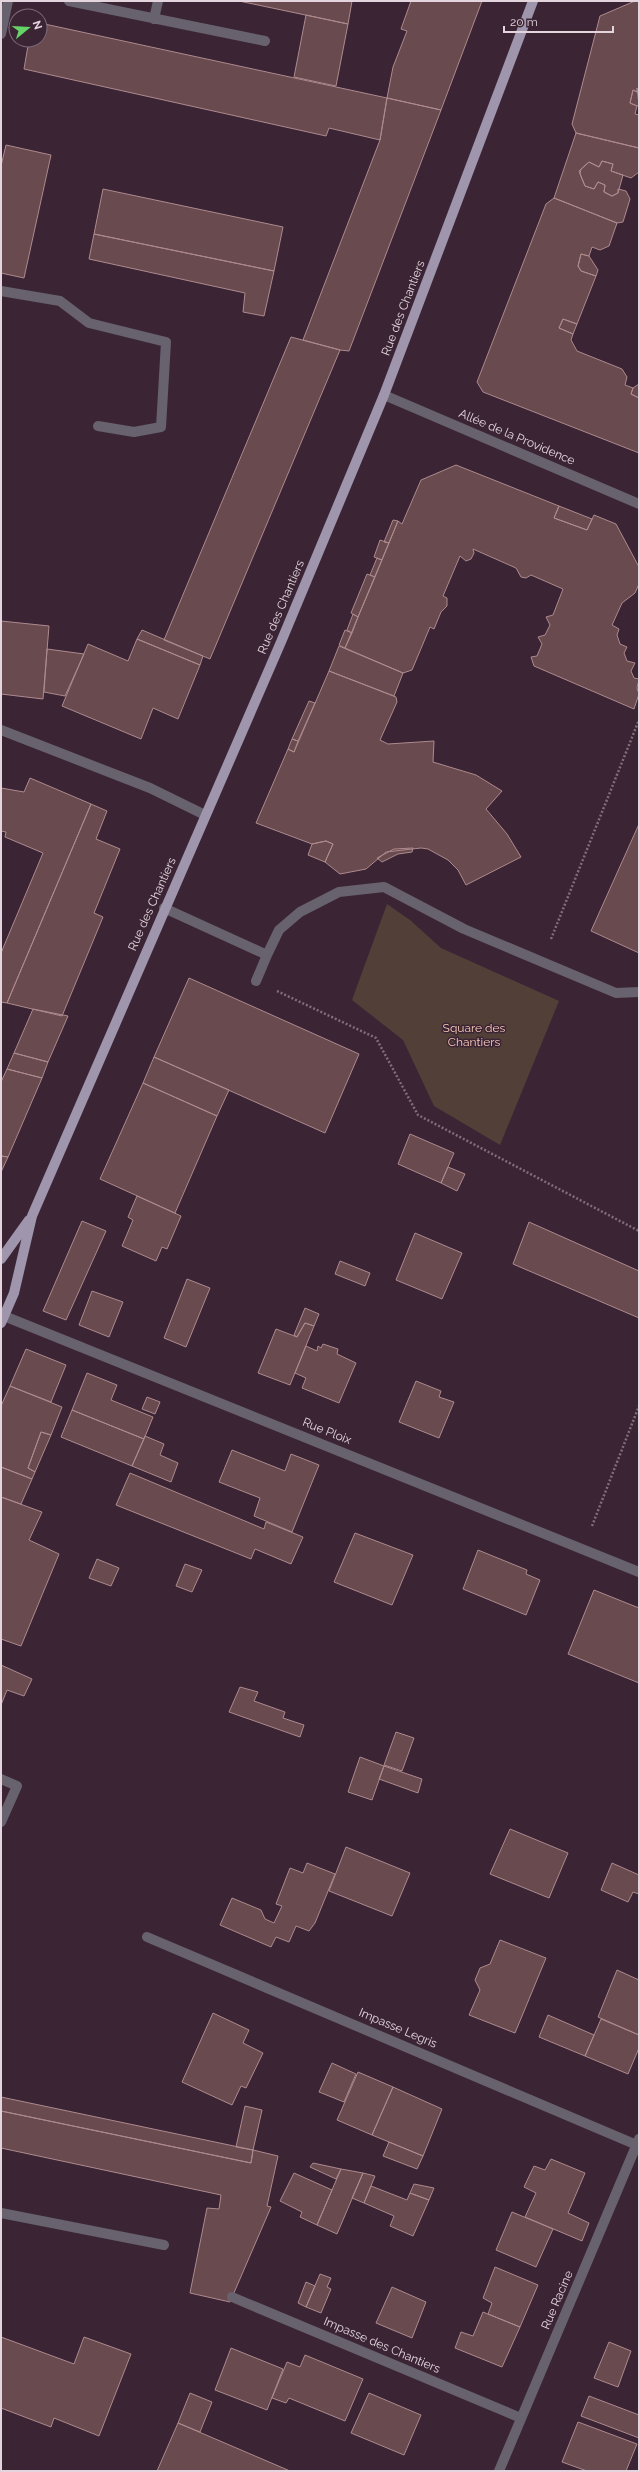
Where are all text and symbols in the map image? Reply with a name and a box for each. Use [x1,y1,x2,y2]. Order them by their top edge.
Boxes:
north arrow [8,8,48,48]
scale bar [504,8,613,34]
text: 20 m [510,15,538,29]
text: N [30,19,45,31]
street label: Rue des Chantiers [378,258,428,358]
street label: Allée de la Providence [457,406,577,468]
street label: Rue des Chantiers [255,558,307,656]
street label: Rue des Chantiers [125,855,179,953]
park label: Square des Chantiers [443,1021,506,1049]
street label: Rue Ploix [300,1415,354,1447]
street label: Impasse Legris [357,2005,439,2051]
street label: Rue Racine [538,2268,576,2332]
street label: Impasse des Chantiers [322,2314,443,2376]

